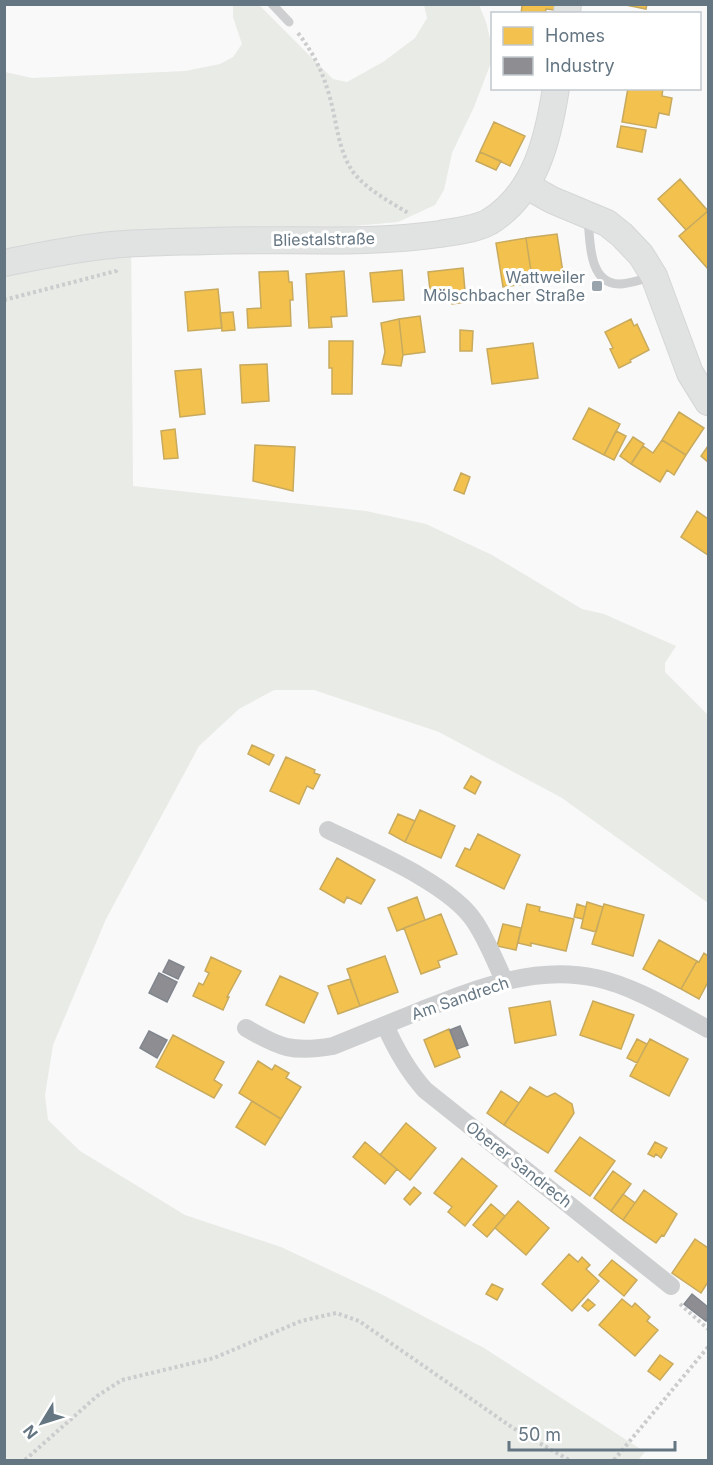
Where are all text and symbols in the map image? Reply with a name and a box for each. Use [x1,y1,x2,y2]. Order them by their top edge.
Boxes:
legend [491,12,701,90]
text: Homes [545,25,605,46]
text: Industry [545,55,615,76]
street label: Bliestalstraße [273,228,375,250]
place label: Wattweiler Mölschbacher Straße [423,267,585,305]
marker: Wattweiler Mölschbacher Straße [590,279,604,293]
street label: Am Sandrech [409,972,511,1024]
street label: Oberer Sandrech [462,1116,576,1212]
north arrow [12,1393,72,1453]
scale bar [509,1414,676,1452]
text: N [19,1421,42,1443]
text: 50 m [518,1424,561,1445]

